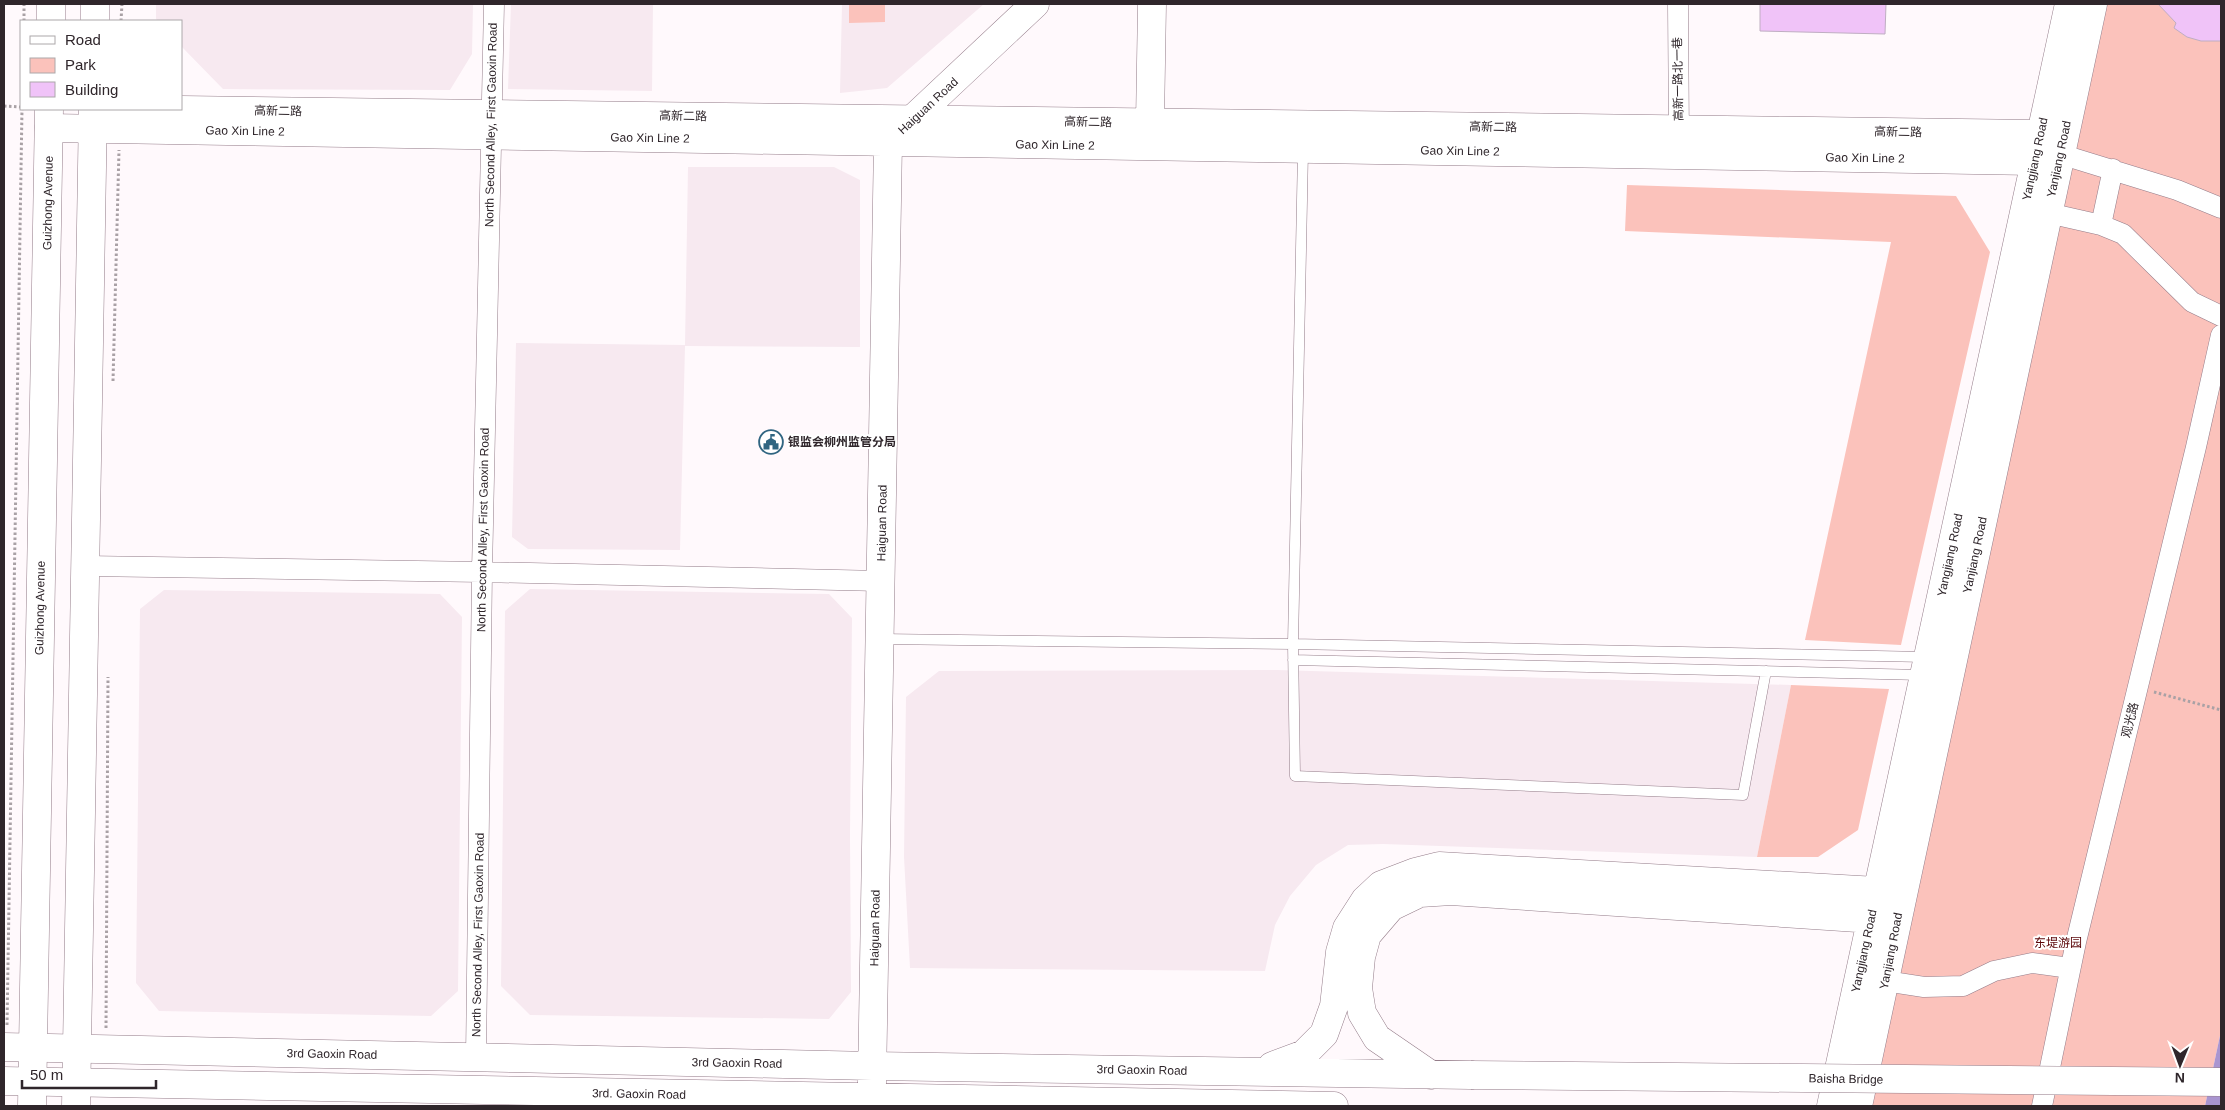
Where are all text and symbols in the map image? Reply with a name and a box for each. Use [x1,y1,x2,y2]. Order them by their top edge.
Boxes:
legend [20,20,182,110]
street label: North Second Alley, First Gaoxin Road [482,23,500,227]
text: Road [65,31,101,48]
street label: 高新一路北一巷 [1670,37,1686,121]
text: Park [65,56,96,73]
street label: Haiguan Road [895,75,961,137]
text: Building [65,81,118,98]
street label: 高新二路 [254,104,302,118]
street label: 高新二路 [659,109,707,123]
street label: 高新二路 [1064,115,1112,129]
street label: Yangjiang Road [2019,116,2051,202]
street label: Yanjiang Road [2044,119,2074,199]
street label: 高新二路 [1469,120,1517,134]
street label: Gao Xin Line 2 [205,123,285,139]
street label: 高新二路 [1874,125,1922,139]
street label: Gao Xin Line 2 [610,130,690,146]
street label: Gao Xin Line 2 [1015,137,1095,153]
street label: Gao Xin Line 2 [1420,143,1500,159]
street label: Gao Xin Line 2 [1825,150,1905,166]
street label: Guizhong Avenue [40,155,56,250]
street label: North Second Alley, First Gaoxin Road [474,428,492,632]
public building icon: 银监会柳州监管分局 [758,429,784,455]
place label: 银监会柳州监管分局 [788,435,896,449]
street label: Haiguan Road [874,485,890,561]
street label: Yangjiang Road [1934,512,1966,598]
street label: Yanjiang Road [1960,515,1990,595]
street label: Guizhong Avenue [32,560,48,655]
street label: 观光路 [2119,701,2141,739]
street label: North Second Alley, First Gaoxin Road [469,833,487,1037]
street label: Haiguan Road [867,890,883,966]
street label: Yangjiang Road [1848,908,1880,994]
street label: Yanjiang Road [1877,911,1905,991]
park label: 东堤游园 [2034,936,2082,950]
north arrow [2155,1040,2205,1090]
street label: 3rd Gaoxin Road [287,1046,377,1062]
street label: 3rd Gaoxin Road [692,1055,782,1071]
scale bar [22,1058,156,1090]
street label: 3rd Gaoxin Road [1097,1062,1187,1078]
text: 50 m [30,1066,63,1083]
text: N [2175,1070,2185,1086]
street label: Baisha Bridge [1809,1071,1884,1087]
street label: 3rd. Gaoxin Road [592,1086,686,1102]

